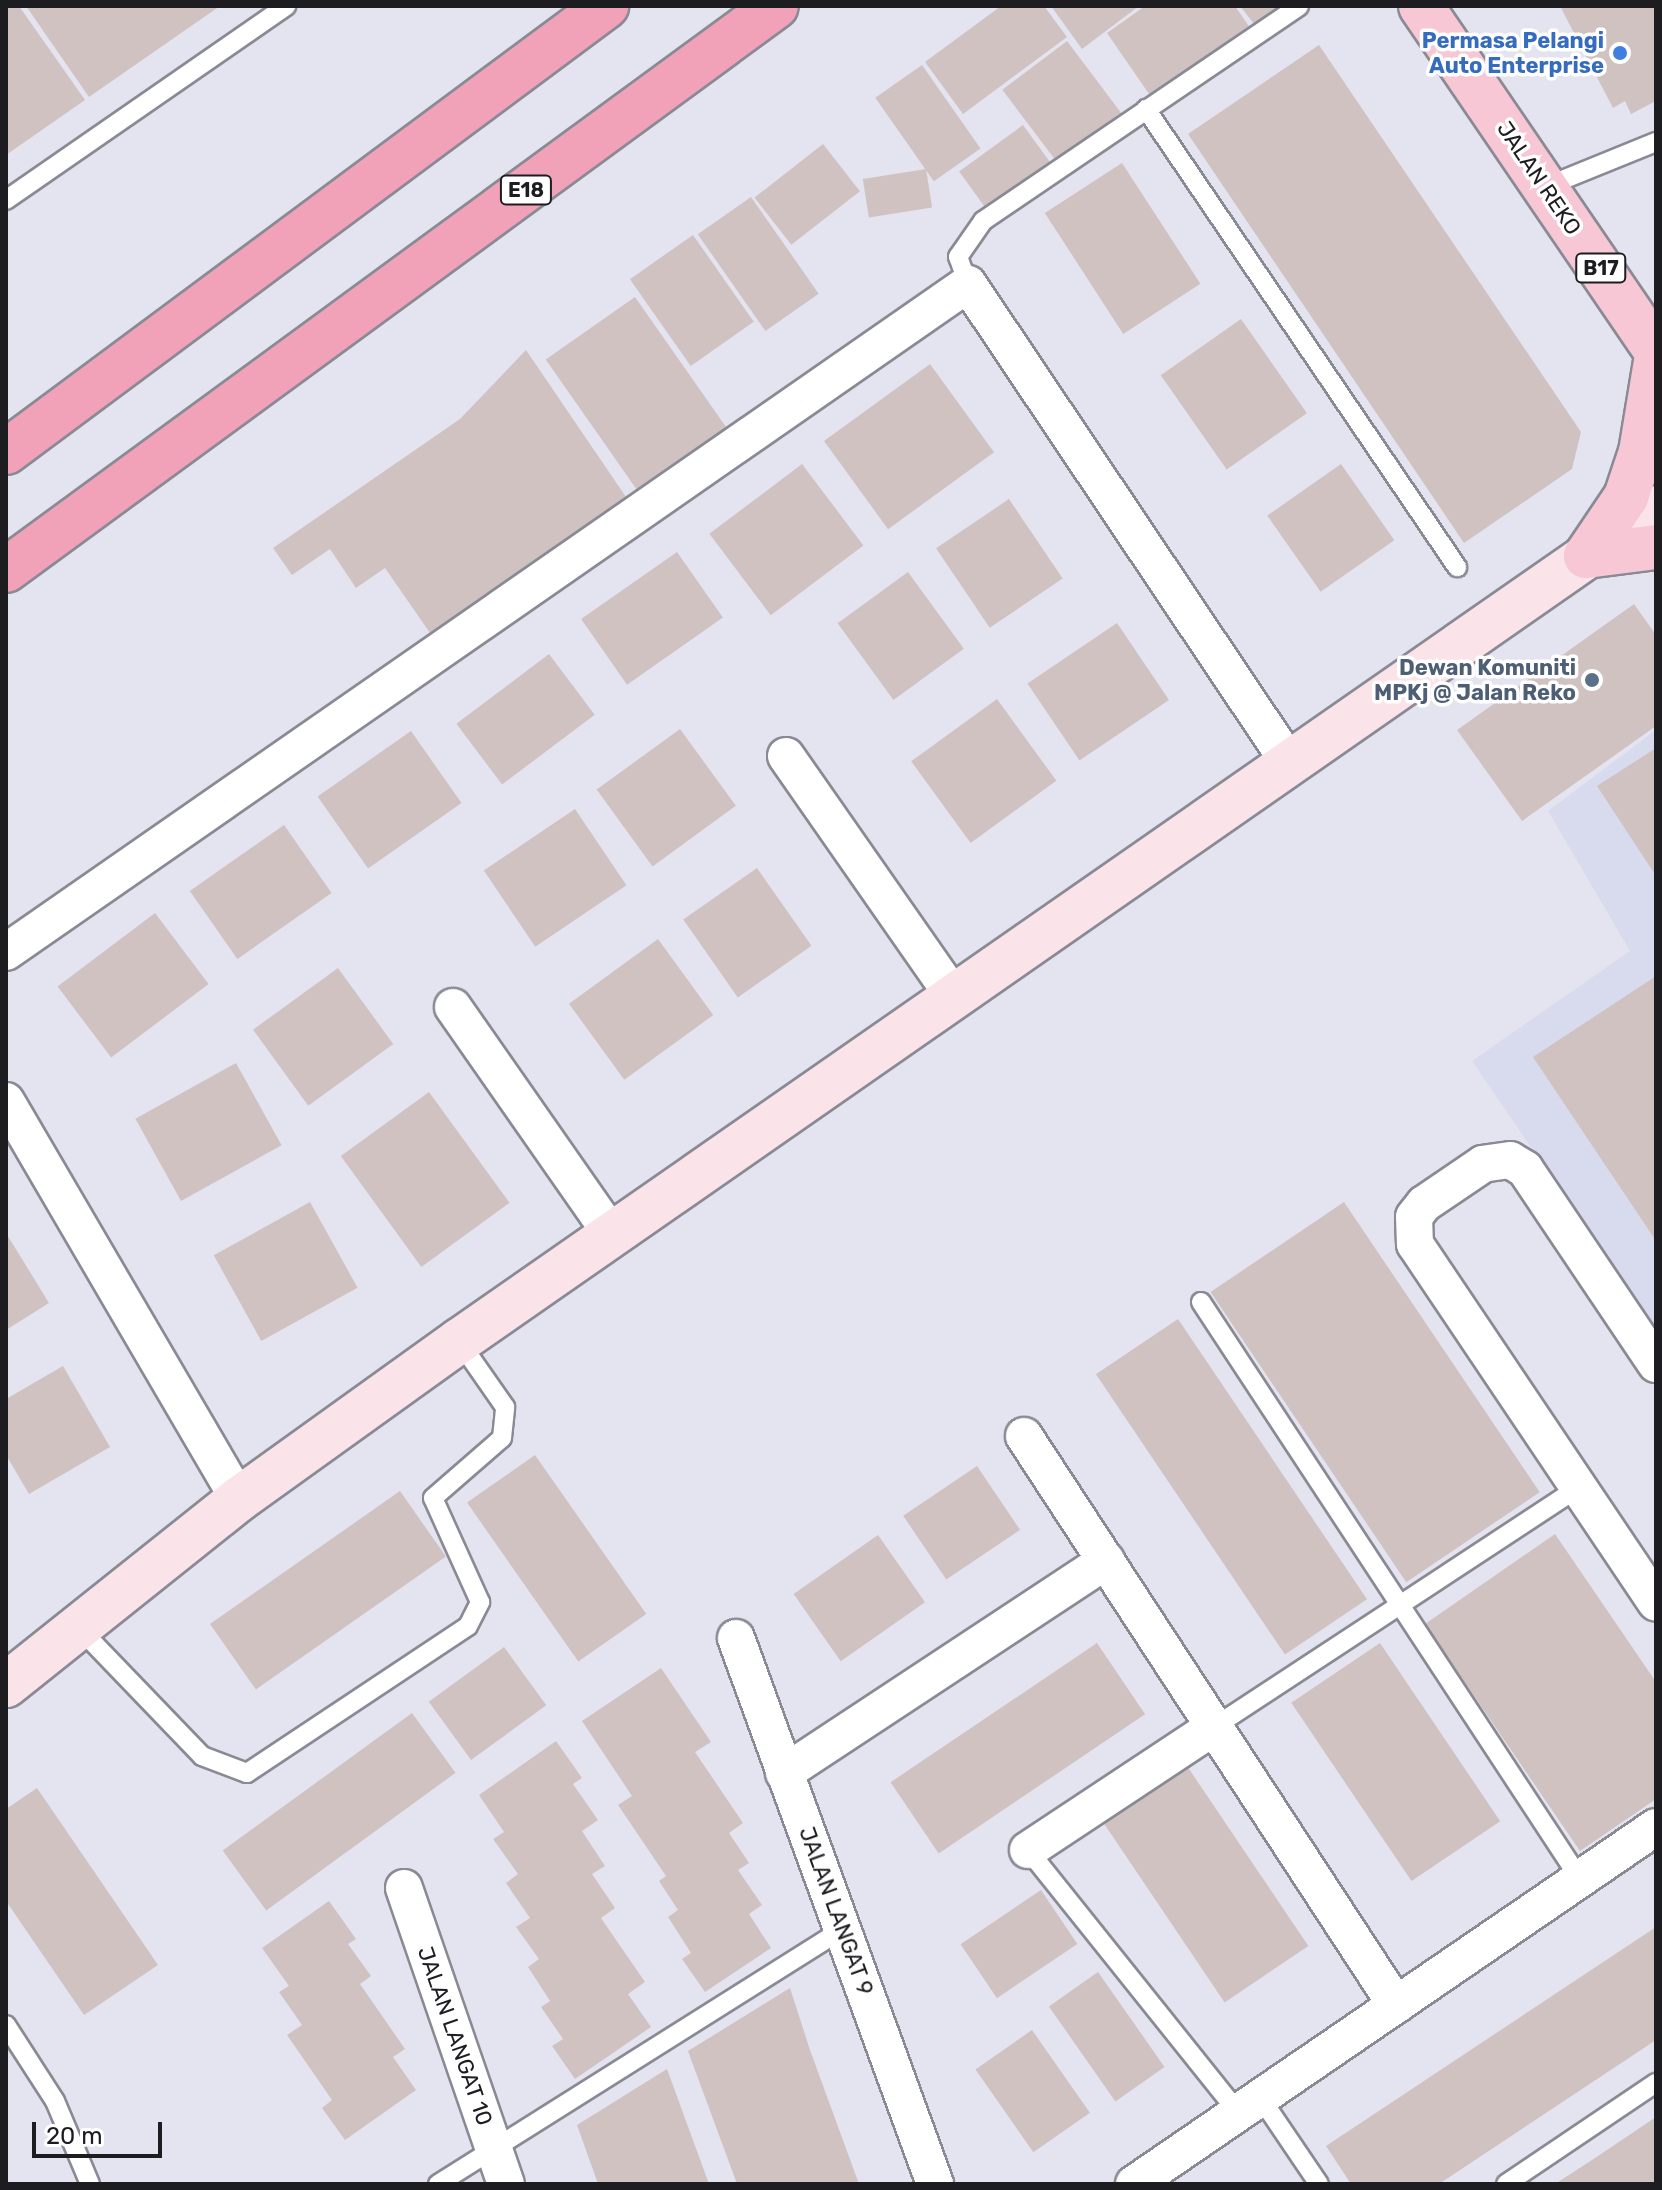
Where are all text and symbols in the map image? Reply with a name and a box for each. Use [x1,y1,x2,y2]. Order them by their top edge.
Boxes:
place label: Permasa Pelangi Auto Enterprise [1422,27,1604,78]
marker: Permasa Pelangi Auto Enterprise [1611,44,1629,62]
street label: JALAN REKO [1491,116,1587,240]
road number: E18 [498,174,554,206]
road number: B17 [1575,252,1627,284]
place label: Dewan Komuniti MPKj @ Jalan Reko [1374,654,1576,706]
marker: Dewan Komuniti MPKj @ Jalan Reko [1583,671,1601,689]
street label: JALAN LANGAT 9 [793,1823,879,1999]
street label: JALAN LANGAT 10 [412,1943,498,2129]
scale bar [36,2106,166,2156]
text: 20 m [46,2122,103,2150]

